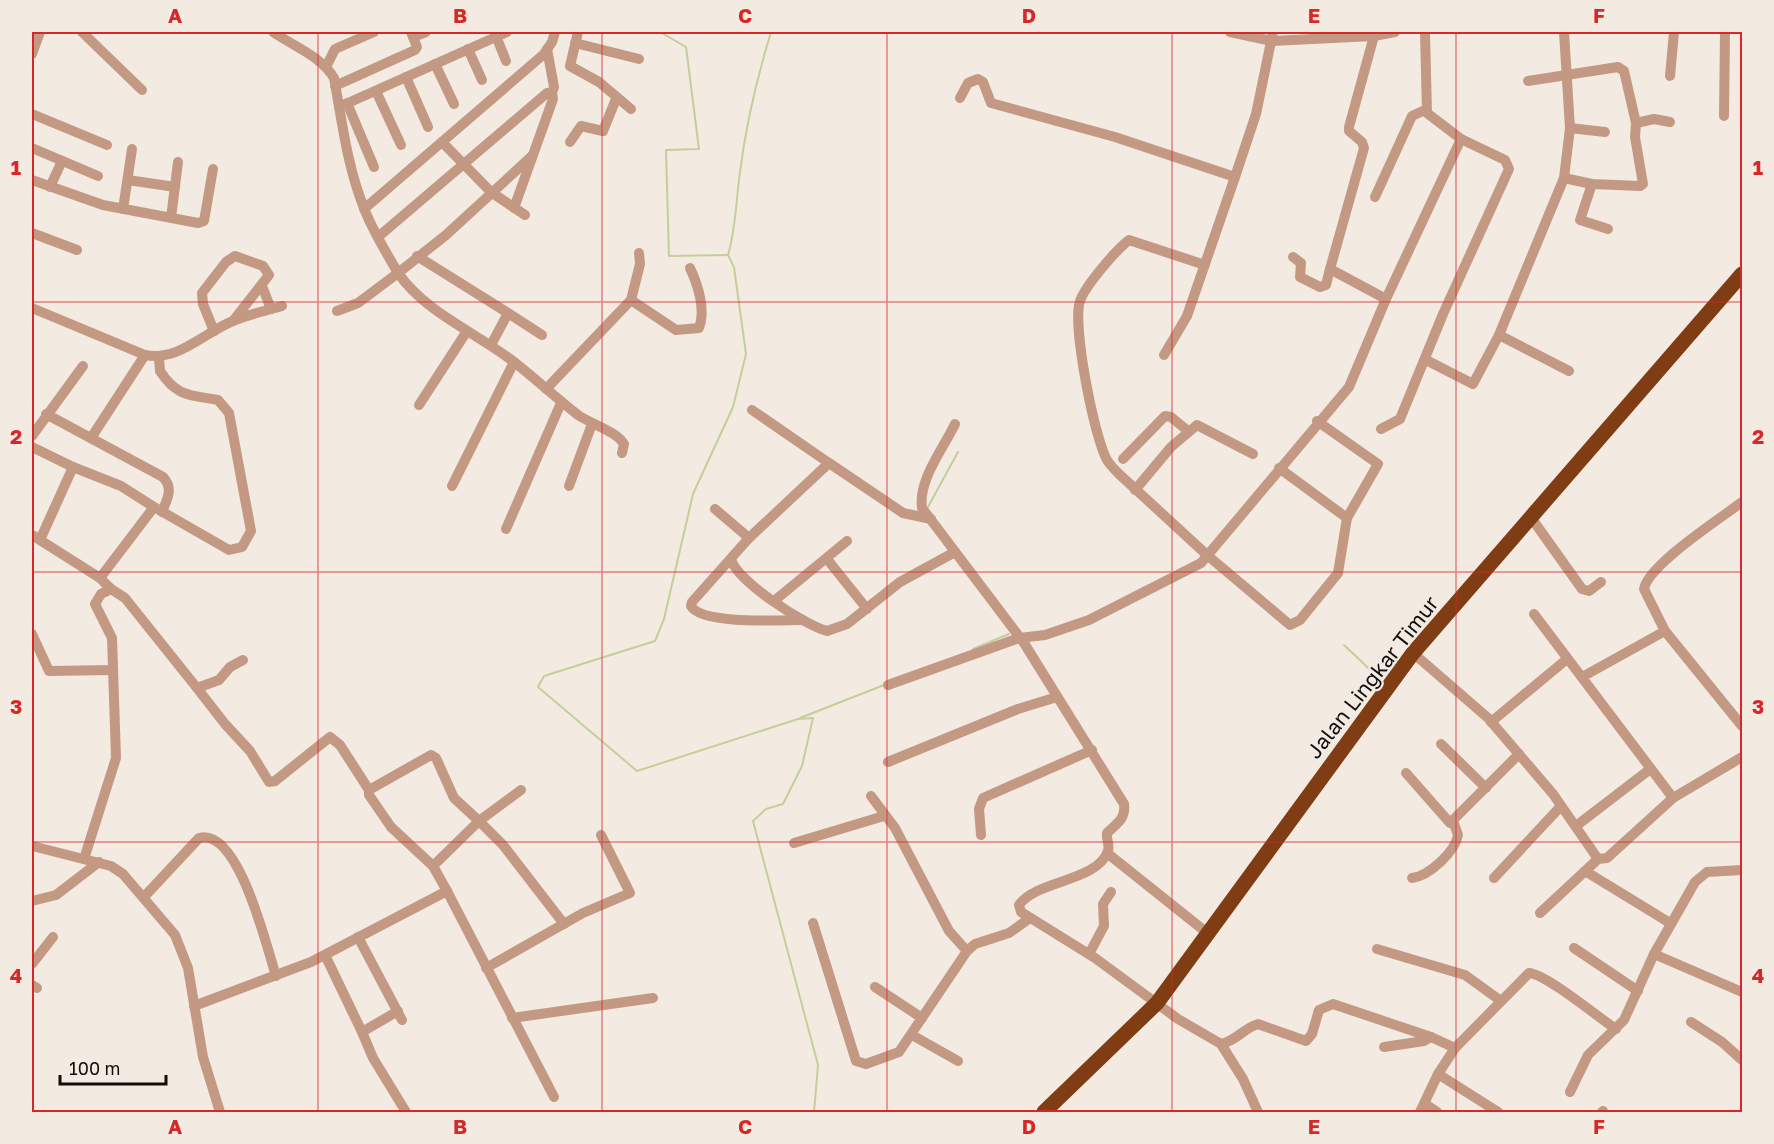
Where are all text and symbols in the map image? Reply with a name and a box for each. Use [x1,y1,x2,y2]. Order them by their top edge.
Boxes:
text: A [168,3,182,27]
text: B [453,3,467,27]
text: C [738,3,752,27]
text: D [1022,3,1036,27]
text: E [1308,3,1320,27]
text: F [1593,3,1605,27]
text: 1 [11,155,21,179]
text: 1 [1753,155,1763,179]
text: 2 [10,424,22,448]
text: 2 [1752,424,1764,448]
street label: Jalan Lingkar Timur [1301,591,1443,763]
text: 3 [10,694,22,718]
text: 3 [1752,694,1764,718]
text: 4 [10,963,22,987]
text: 4 [1752,963,1764,987]
scale bar [60,1048,166,1086]
text: 100 m [69,1057,120,1079]
text: A [168,1114,182,1138]
text: B [453,1114,467,1138]
text: C [738,1114,752,1138]
text: D [1022,1114,1036,1138]
text: E [1308,1114,1320,1138]
text: F [1593,1114,1605,1138]

